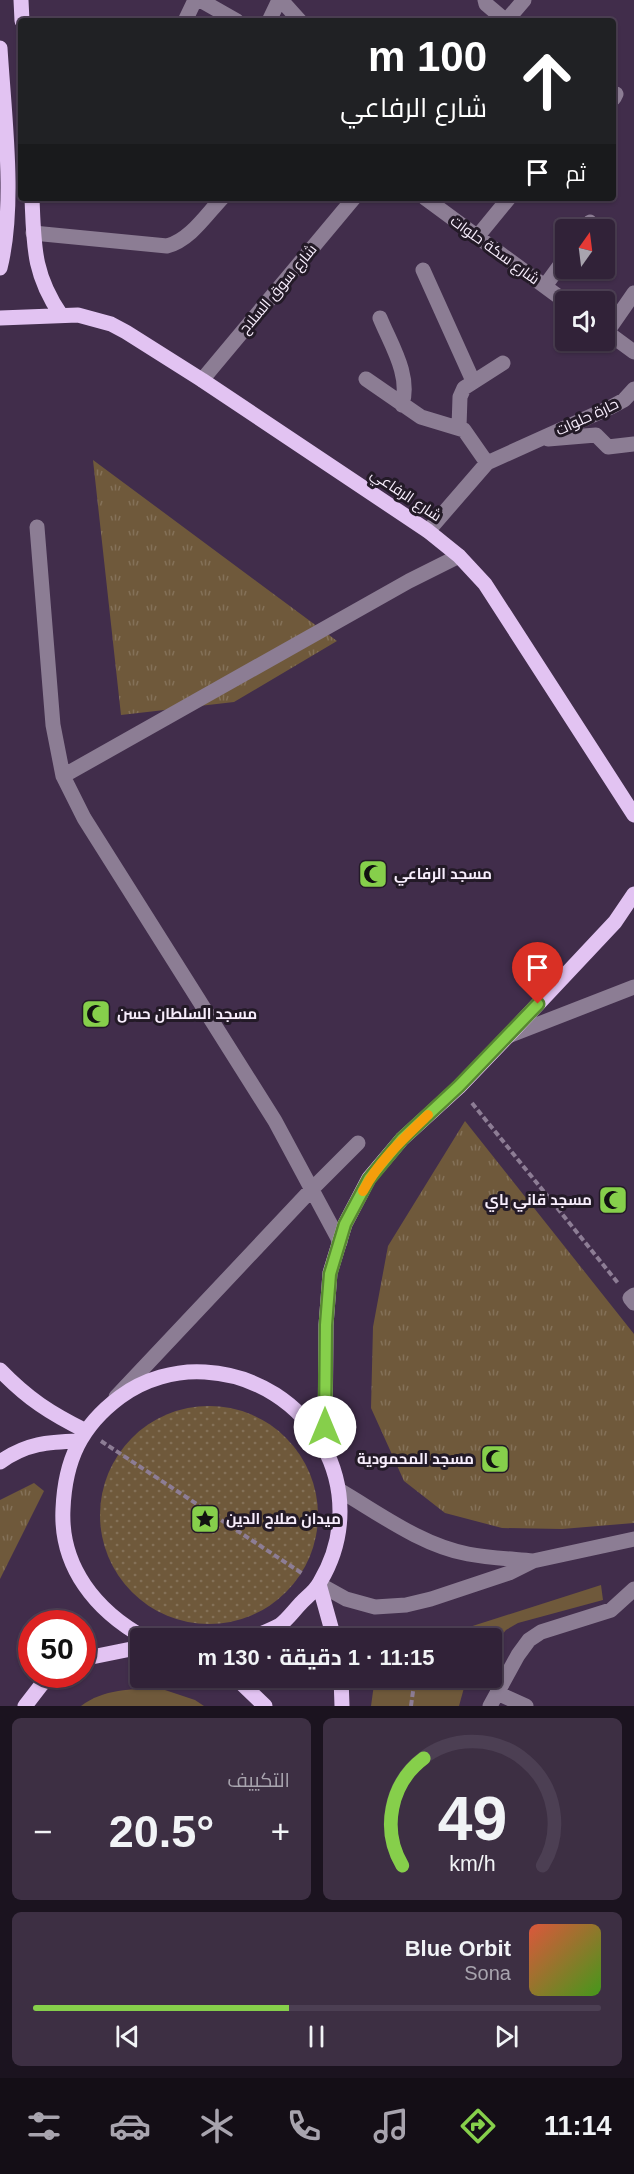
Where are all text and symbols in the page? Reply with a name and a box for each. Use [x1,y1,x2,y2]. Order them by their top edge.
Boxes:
text: 100 m [368,33,487,80]
icon: ahead [508,42,586,120]
text: شارع الرفاعي [340,93,487,123]
icon: arrive [521,156,554,189]
text: ثم [566,161,586,186]
street label: شارع سكة حلوات [446,212,543,290]
north arrow [555,219,615,279]
map controls [555,219,615,351]
street label: شارع سوق السلاح [235,241,322,339]
button: sound [555,291,615,351]
street label: حارة حلوات [553,395,621,439]
street label: شارع الرفاعي [365,465,445,528]
mosque icon: مسجد الرفاعي [357,858,389,890]
place label: مسجد الرفاعي [394,865,492,886]
pin [512,942,563,1004]
icon: arrive [521,951,554,984]
mosque icon: مسجد السلطان حسن [80,998,112,1030]
place label: مسجد السلطان حسن [117,1005,257,1023]
mosque icon: مسجد قاني باي [597,1184,629,1216]
place label: مسجد قاني باي [485,1191,592,1212]
position arrow [293,1395,357,1459]
mosque icon: مسجد المحمودية [479,1443,511,1475]
place label: مسجد المحمودية [357,1450,474,1468]
place icon: ميدان صلاح الدين [189,1503,221,1535]
place label: ميدان صلاح الدين [226,1510,341,1529]
speed limit sign: 50 [18,1610,96,1688]
text: 11:15 · 1 دقيقة · 130 m [197,1645,435,1670]
text: التكييف [227,1769,290,1791]
text: 49 [438,1784,507,1853]
text: 20.5° [109,1806,214,1857]
text: − [33,1813,52,1850]
text: + [271,1813,290,1850]
text: km/h [449,1852,496,1876]
text: Blue Orbit [405,1936,511,1961]
text: Sona [464,1962,511,1984]
icon: previous [111,2020,144,2053]
icon: pause [300,2020,333,2053]
icon: next [490,2020,523,2053]
icon: filters [23,2105,65,2147]
icon: car [109,2105,151,2147]
icon: climate [196,2105,238,2147]
icon: phone [283,2105,325,2147]
icon: music [370,2105,412,2147]
icon: directions [457,2105,499,2147]
text: 11:14 [544,2111,612,2141]

